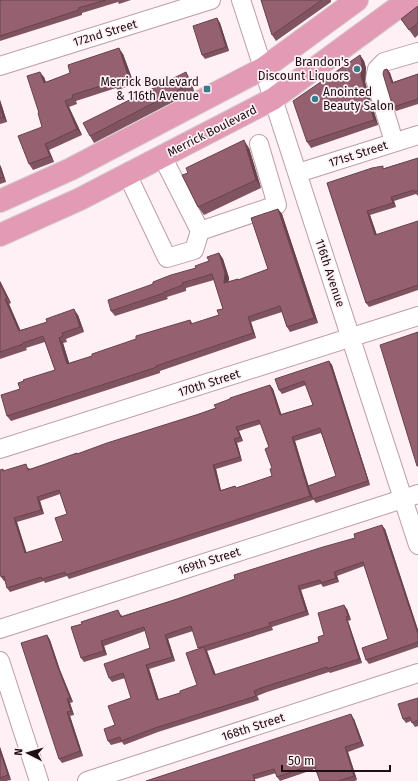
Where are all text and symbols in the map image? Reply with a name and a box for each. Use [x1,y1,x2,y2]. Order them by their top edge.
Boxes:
street label: 172nd Street [71,16,139,49]
place label: Brandon's Discount Liquors [258,55,349,83]
marker: Brandon's Discount Liquors [352,64,362,74]
place label: Merrick Boulevard & 116th Avenue [100,75,199,103]
marker: Merrick Boulevard & 116th Avenue [202,84,212,94]
place label: Anointed Beauty Salon [323,85,394,113]
marker: Anointed Beauty Salon [310,94,320,104]
street label: Merrick Boulevard [165,102,259,160]
street label: 171st Street [327,138,390,170]
street label: 116th Avenue [312,237,348,309]
street label: 170th Street [176,366,242,400]
street label: 169th Street [176,544,243,578]
street label: 168th Street [220,710,287,744]
north arrow [8,733,48,773]
scale bar [282,747,390,773]
text: N [12,748,25,756]
text: 50 m [288,754,314,768]

